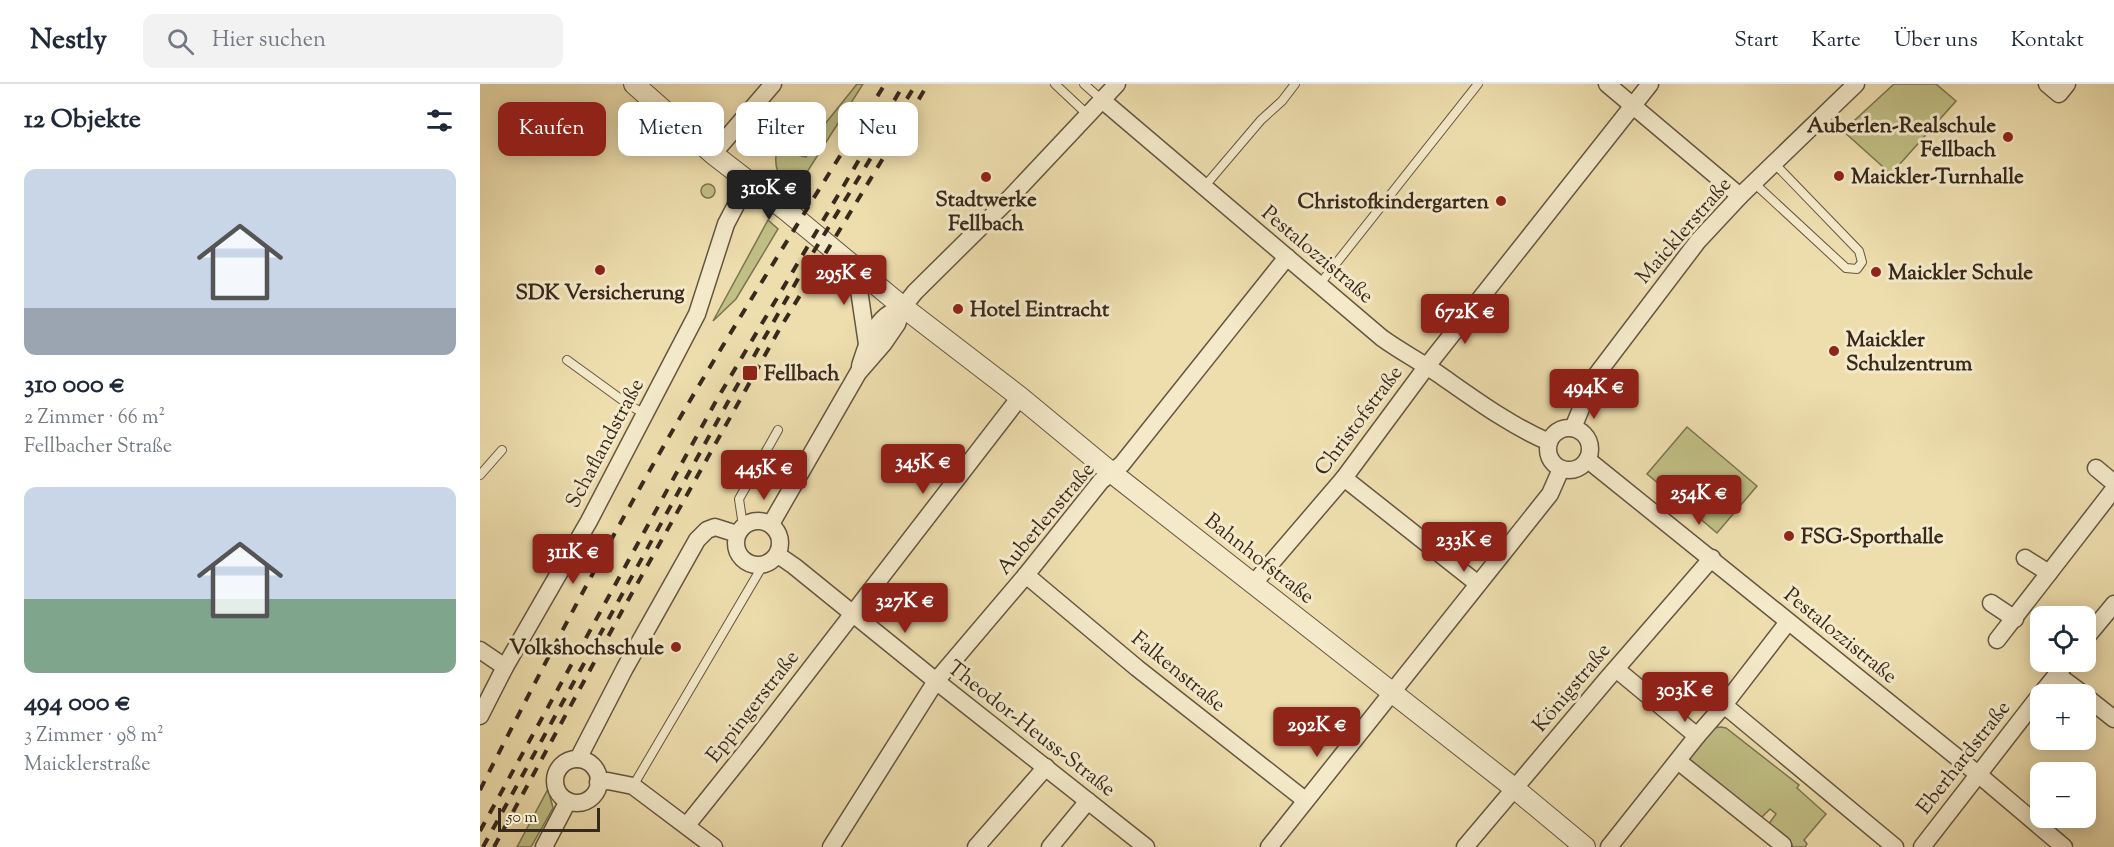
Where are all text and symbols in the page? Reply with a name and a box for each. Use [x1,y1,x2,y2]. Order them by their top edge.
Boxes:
search box [143,14,563,68]
text: Nestly [30,21,107,61]
icon: search [164,25,197,58]
text: Hier suchen [212,25,326,57]
text: Start [1734,26,1778,56]
text: Karte [1811,26,1861,56]
text: Über uns [1894,26,1978,56]
text: Kontakt [2011,26,2084,56]
text: 12 Objekte [24,102,141,139]
chip: Kaufen [498,102,606,156]
chip: Mieten [618,102,724,156]
chip: Filter [736,102,826,156]
chip: Neu [838,102,918,156]
icon: filters [423,104,456,137]
place label: Auberlen-Realschule Fellbach [1807,112,1997,166]
marker: Auberlen-Realschule Fellbach [2001,130,2015,144]
place label: Maickler-Turnhalle [1851,163,2024,193]
marker: Maickler-Turnhalle [1832,169,1846,183]
pin: 310K € [720,170,818,221]
marker: Stadtwerke Fellbach [979,170,993,184]
street label: Maicklerstraße [1630,171,1739,291]
text: 310K € [741,175,797,204]
place label: Stadtwerke Fellbach [935,186,1037,240]
place label: Christofkindergarten [1297,188,1490,218]
marker: Christofkindergarten [1494,194,1508,208]
street label: Pestalozzistraße [1254,199,1379,312]
icon: home [186,208,294,316]
pin: 295K € [795,255,893,306]
place label: Maickler Schule [1888,259,2033,289]
text: 295K € [815,260,873,289]
marker: SDK Versicherung [593,263,607,277]
marker: Maickler Schule [1869,265,1883,279]
place label: SDK Versicherung [515,279,685,309]
pin: 672K € [1416,294,1514,345]
place label: Hotel Eintracht [970,296,1110,326]
text: 672K € [1435,299,1495,328]
marker: Hotel Eintracht [951,302,965,316]
place label: Maickler Schulzentrum [1846,326,1973,380]
marker: Maickler Schulzentrum [1827,344,1841,358]
place label: Fellbach [764,360,840,390]
street label: Christofstraße [1308,360,1411,483]
marker: Fellbach [741,364,759,382]
text: 310 000 € [24,367,125,404]
pin: 494K € [1545,369,1643,420]
street label: Schaflandstraße [559,374,653,514]
text: 494K € [1564,374,1624,403]
text: 2 Zimmer · 66 m² [24,404,165,433]
text: Fellbacher Straße [24,433,172,462]
pin: 345K € [874,444,972,495]
text: 345K € [895,449,951,478]
pin: 445K € [715,450,813,501]
text: 445K € [735,455,793,484]
street label: Auberlenstraße [990,456,1103,582]
pin: 254K € [1650,475,1748,526]
text: 254K € [1670,480,1728,509]
street label: Bahnhofstraße [1197,507,1320,612]
pin: 233K € [1415,522,1513,573]
place label: FSG-Sporthalle [1801,523,1944,553]
icon: home [186,526,294,634]
text: 233K € [1436,527,1492,556]
marker: FSG-Sporthalle [1782,529,1796,543]
pin: 311K € [524,534,622,585]
text: 311K € [547,539,599,568]
street label: Pestalozzistraße [1776,581,1903,692]
pin: 327K € [856,583,954,634]
text: 327K € [876,588,934,617]
map controls [2030,606,2096,828]
button: locate [2030,606,2096,672]
street label: Falkenstraße [1124,625,1232,720]
place label: Volkshochschule [509,634,664,664]
street label: Königstraße [1526,637,1619,739]
marker: Volkshochschule [669,640,683,654]
street label: Eppingerstraße [700,645,807,770]
street label: Theodor-Heuss-Straße [940,654,1121,805]
pin: 303K € [1636,672,1734,723]
text: 303K € [1656,677,1714,706]
button: + [2030,684,2096,750]
text: 494 000 € [24,685,131,722]
street label: Eberhardstraße [1910,695,2019,822]
pin: 292K € [1268,707,1366,758]
text: 292K € [1287,712,1347,741]
text: 3 Zimmer · 98 m² [24,722,164,751]
text: Maicklerstraße [24,751,151,780]
button: − [2030,762,2096,828]
scale bar [498,805,600,832]
text: 50 m [507,807,538,830]

